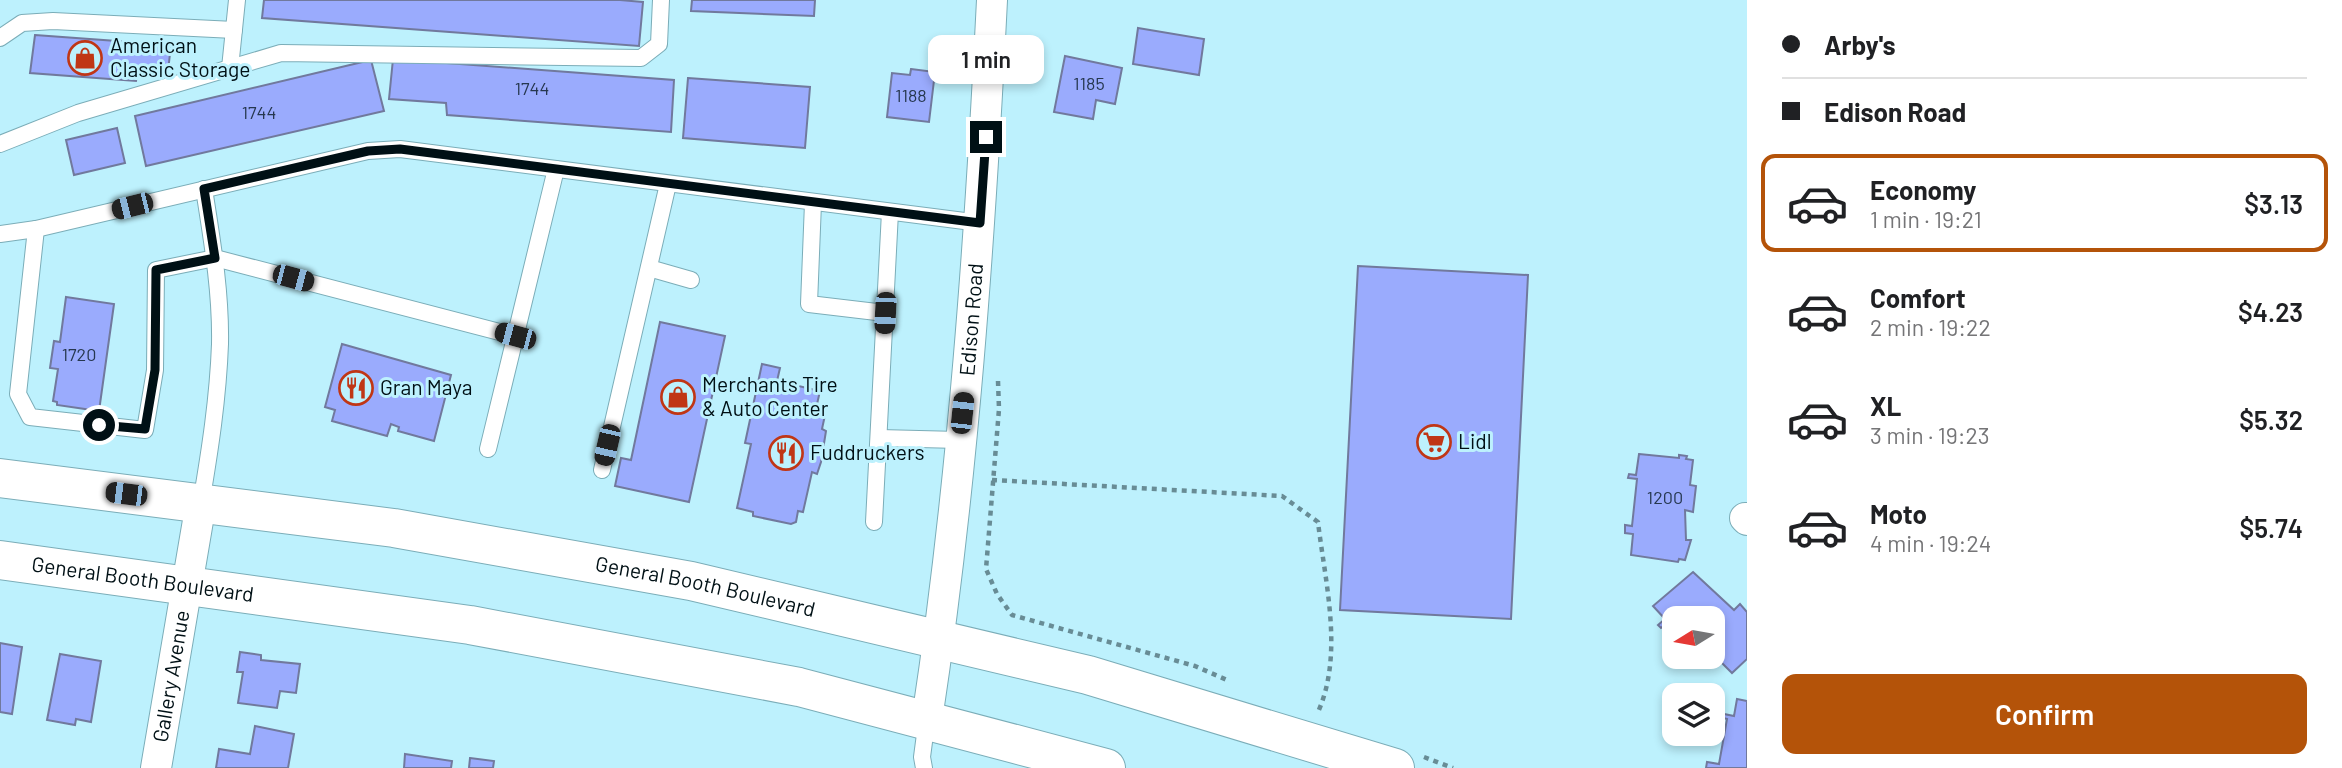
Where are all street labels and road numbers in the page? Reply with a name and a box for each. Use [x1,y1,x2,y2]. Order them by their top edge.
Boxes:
street label: Edison Road [953,262,987,377]
street label: General Booth Boulevard [594,550,818,621]
street label: General Booth Boulevard [30,551,256,606]
street label: Gallery Avenue [147,608,194,744]

